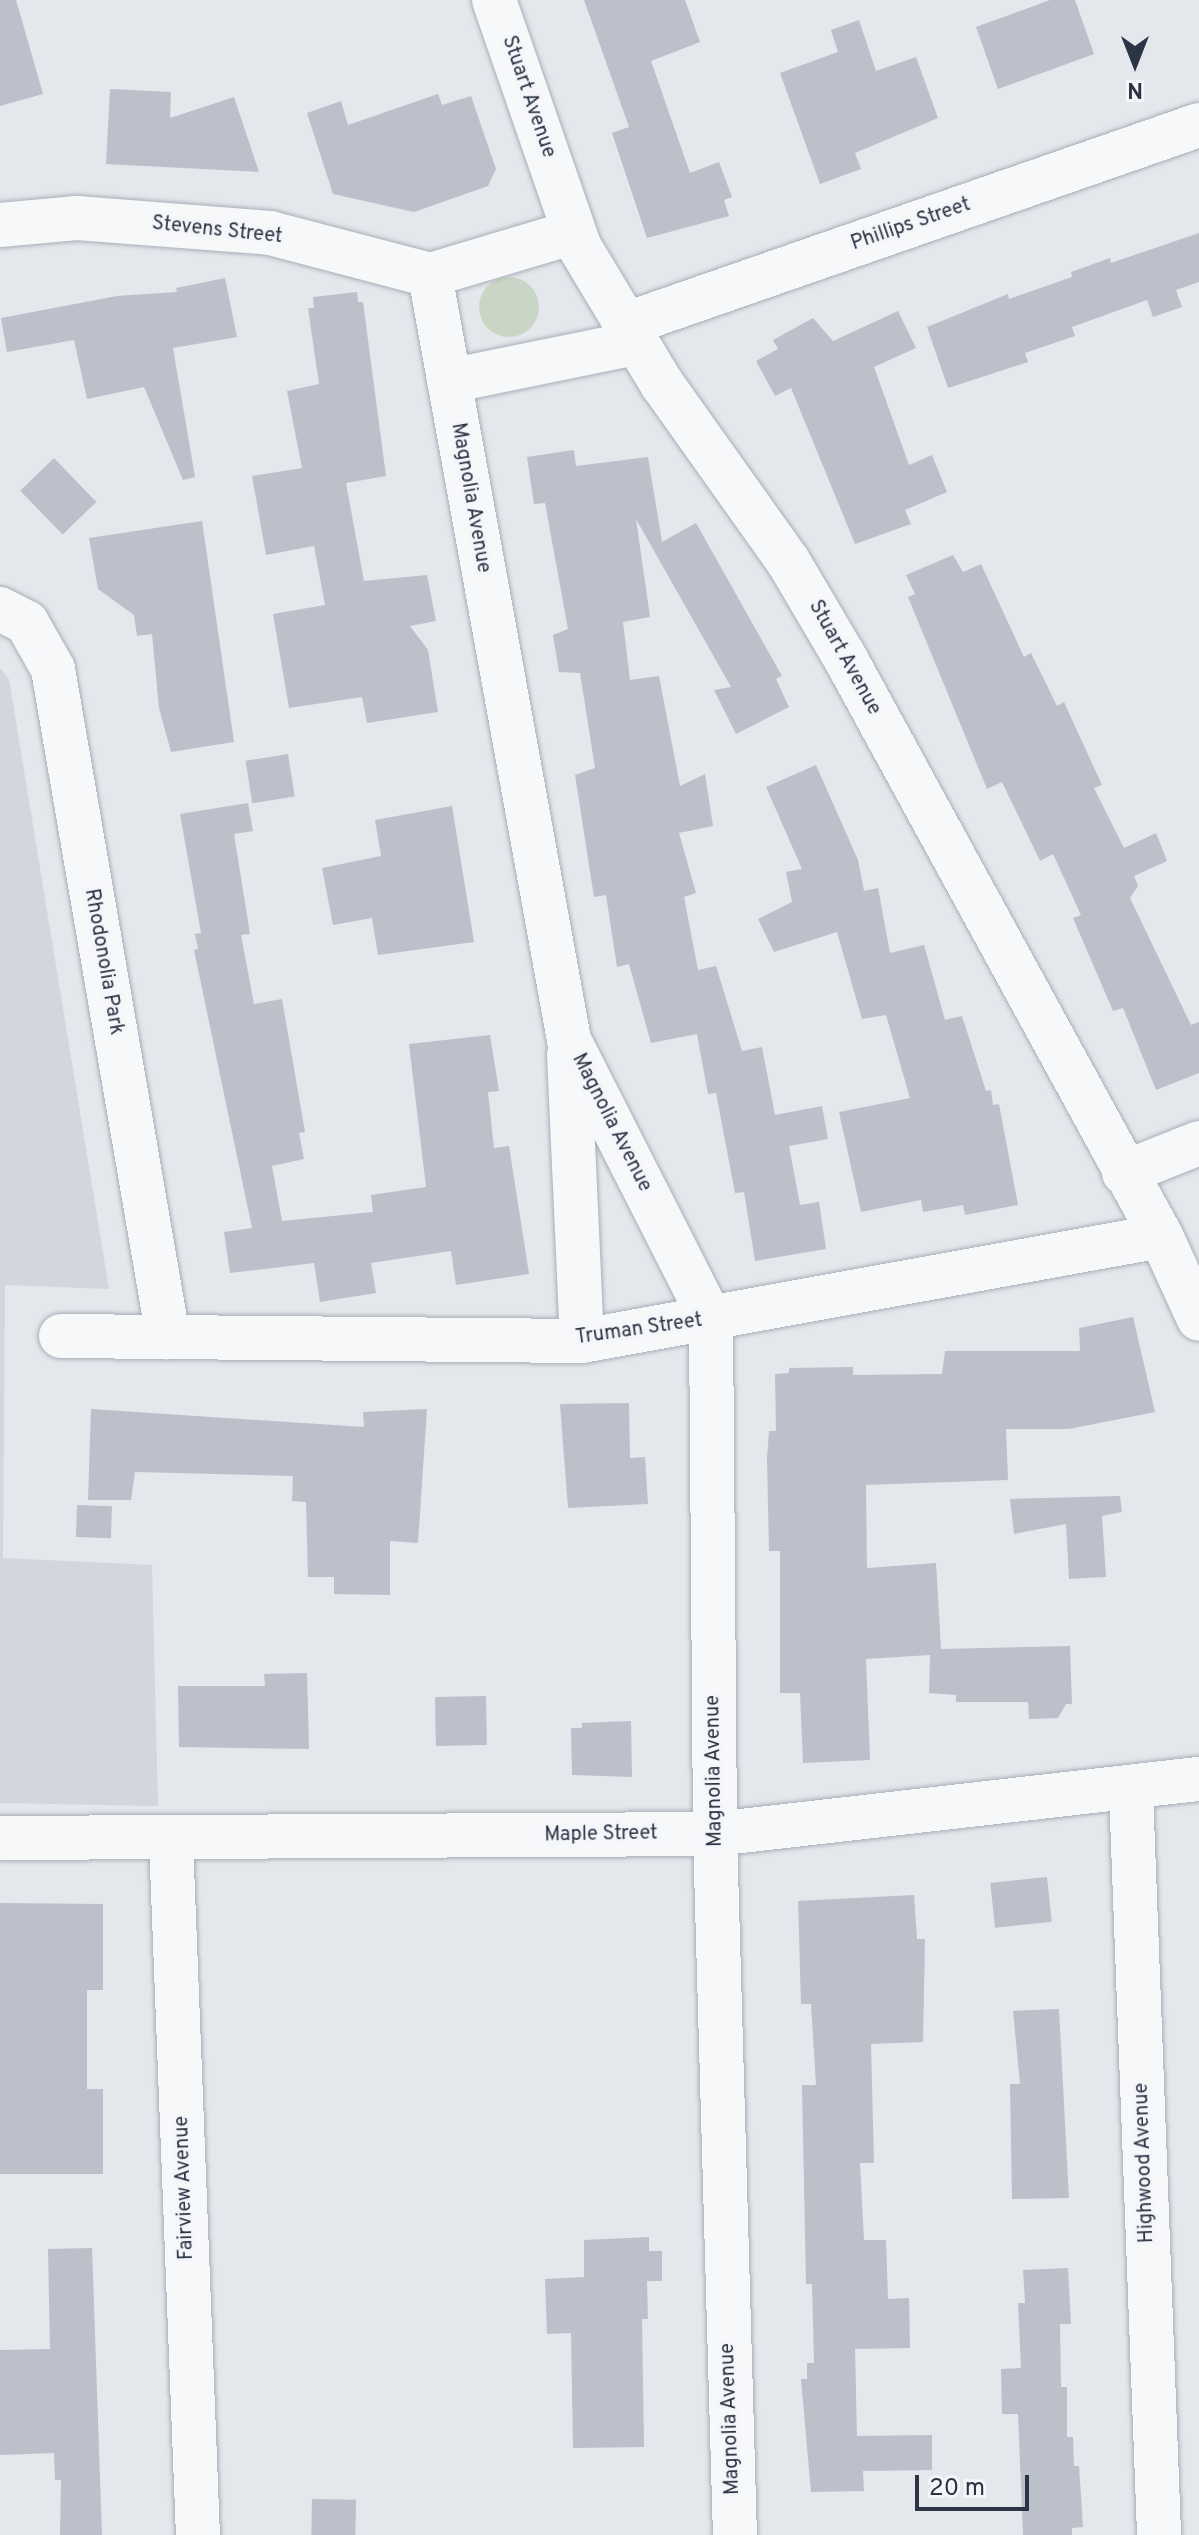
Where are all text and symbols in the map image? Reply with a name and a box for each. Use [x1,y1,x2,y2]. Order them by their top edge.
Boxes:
north arrow [1095,24,1175,104]
street label: Stuart Avenue [496,32,560,162]
text: N [1127,75,1143,102]
street label: Phillips Street [848,193,974,257]
street label: Stevens Street [151,212,283,250]
street label: Magnolia Avenue [445,421,495,575]
street label: Stuart Avenue [802,596,886,720]
street label: Rhodonolia Park [78,887,128,1037]
street label: Magnolia Avenue [566,1049,656,1197]
street label: Truman Street [574,1309,704,1351]
street label: Magnolia Avenue [702,1694,728,1848]
street label: Maple Street [544,1822,658,1848]
street label: Highwood Avenue [1130,2082,1160,2244]
street label: Fairview Avenue [170,2115,200,2261]
street label: Magnolia Avenue [716,2342,746,2496]
scale bar [919,2459,1033,2509]
text: 20 m [929,2474,985,2504]

